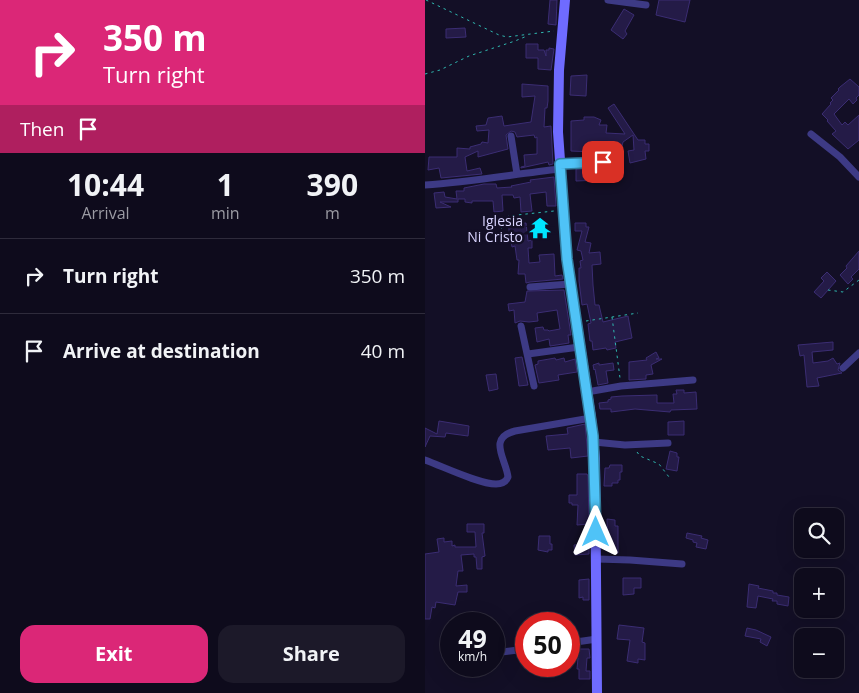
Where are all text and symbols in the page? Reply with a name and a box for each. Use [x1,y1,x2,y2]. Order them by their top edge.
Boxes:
text: 350 m [103,14,207,61]
icon: right [20,20,85,85]
text: Turn right [103,59,205,89]
icon: arrive [74,115,102,143]
text: Then [20,116,64,142]
pin [582,141,624,183]
icon: arrive [589,148,617,176]
text: 10:44 [67,164,144,205]
text: 1 [217,164,234,205]
text: 390 [307,164,358,205]
text: Arrival [81,202,130,224]
text: min [211,202,240,224]
text: m [325,202,340,224]
place label: Iglesia Ni Cristo [467,211,523,246]
temple icon: Iglesia Ni Cristo [527,215,553,241]
icon: right [20,262,48,290]
text: Turn right [63,263,158,289]
text: 350 m [350,263,405,289]
icon: arrive [20,337,48,365]
text: Arrive at destination [63,338,260,364]
text: 40 m [361,338,405,364]
position arrow [569,505,621,557]
map controls [794,508,844,678]
button: search [794,508,844,558]
button: + [794,568,844,618]
speed limit sign: 50 [515,612,580,677]
text: 49 [458,621,487,655]
button: Exit [20,625,208,683]
button: Share [218,625,405,683]
button: − [794,628,844,678]
text: km/h [458,648,487,665]

